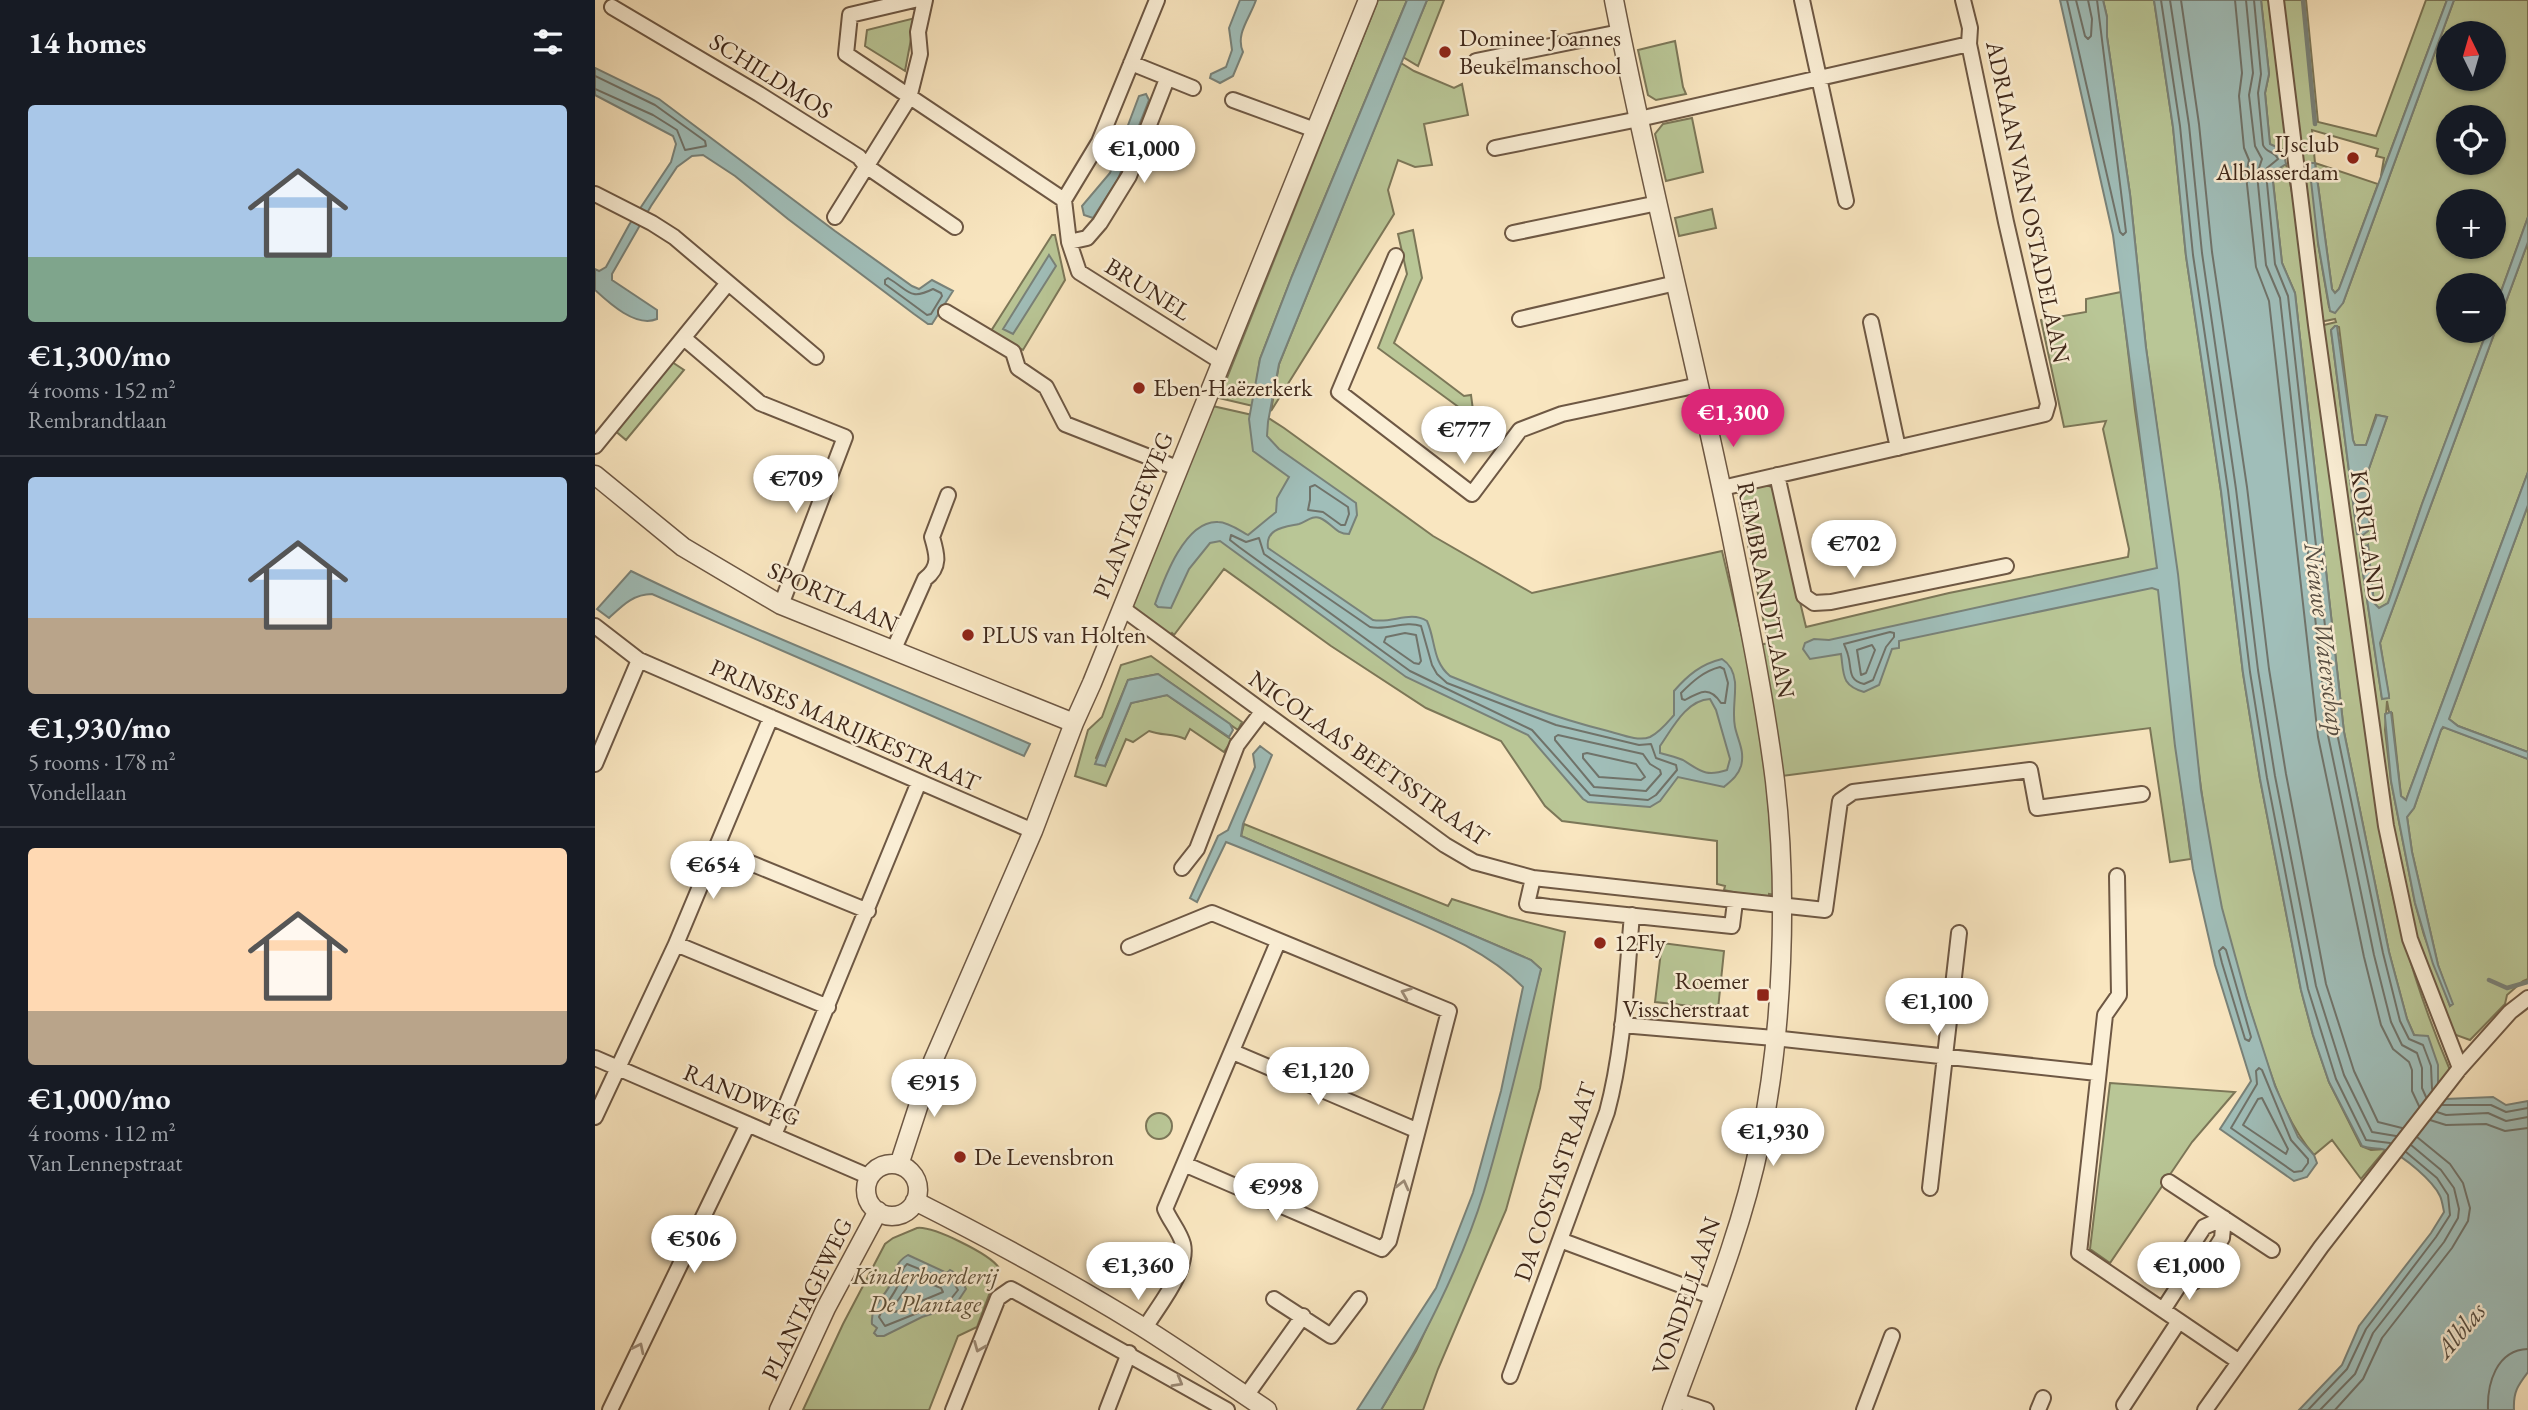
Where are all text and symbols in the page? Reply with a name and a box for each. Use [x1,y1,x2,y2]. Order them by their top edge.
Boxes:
north arrow [2436,21,2506,91]
map controls [2436,21,2506,343]
place label: Dominee Joannes Beukelmanschool [1459,22,1622,81]
text: 14 homes [28,23,146,62]
icon: filters [529,23,567,61]
street label: SCHILDMOS [704,26,838,126]
street label: ADRIAAN VAN OSTADELAAN [1979,37,2078,366]
marker: Dominee Joannes Beukelmanschool [1437,44,1453,60]
button: locate [2436,105,2506,175]
pin: €1,000 [1087,125,1201,185]
place label: IJsclub Alblasserdam [2215,128,2339,187]
text: €1,000 [1108,133,1180,163]
icon: home [235,150,361,276]
marker: IJsclub Alblasserdam [2345,150,2361,166]
button: + [2436,189,2506,259]
street label: BRUNEL [1100,250,1197,327]
button: − [2436,273,2506,343]
text: €1,300/mo [28,336,171,375]
place label: Eben-Haëzerkerk [1153,372,1313,403]
text: 4 rooms · 152 m² [28,375,176,405]
marker: Eben-Haëzerkerk [1131,380,1147,396]
pin: €1,300 [1676,390,1790,449]
text: €1,300 [1697,397,1769,427]
text: Rembrandtlaan [28,405,167,435]
pin: €777 [1423,406,1505,466]
text: €777 [1437,414,1491,444]
street label: PLANTAGEWEG [1085,427,1180,603]
pin: €709 [755,456,837,515]
text: €709 [769,463,823,493]
street label: KORTLAND [2344,468,2393,604]
street label: REMBRANDTLAAN [1730,479,1803,701]
pin: €702 [1813,520,1895,580]
icon: home [235,522,361,648]
text: €702 [1827,528,1881,558]
water label: Nieuwe Waterschap [2296,540,2354,738]
street label: SPORTLAAN [763,554,903,639]
place label: PLUS van Holten [982,619,1147,650]
marker: PLUS van Holten [960,627,976,643]
street label: PRINSES MARIJKESTRAAT [705,651,986,798]
street label: NICOLAAS BEETSSTRAAT [1243,663,1496,853]
text: €1,930/mo [28,708,171,747]
text: 5 rooms · 178 m² [28,747,176,777]
text: Vondellaan [28,777,127,807]
pin: €654 [672,842,754,901]
text: €654 [686,849,740,879]
icon: home [235,893,361,1019]
place label: 12Fly [1614,927,1666,958]
marker: 12Fly [1592,935,1608,951]
place label: Roemer Visscherstraat [1622,965,1749,1024]
pin: €1,100 [1880,978,1994,1038]
text: €1,100 [1901,986,1973,1016]
marker: Roemer Visscherstraat [1755,987,1771,1003]
one-way arrow [1400,988,1412,1002]
pin: €1,120 [1261,1048,1375,1107]
text: €1,120 [1282,1055,1354,1085]
street label: RANDWEG [679,1056,805,1133]
pin: €915 [893,1060,975,1119]
text: €915 [907,1067,961,1097]
street label: DA COSTASTRAAT [1506,1077,1603,1285]
text: €1,000/mo [28,1079,171,1118]
pin: €1,930 [1716,1108,1830,1168]
text: €1,930 [1737,1116,1809,1146]
text: 4 rooms · 112 m² [28,1118,176,1148]
place label: De Levensbron [974,1141,1115,1172]
text: Van Lennepstraat [28,1148,183,1178]
marker: De Levensbron [952,1149,968,1165]
pin: €998 [1235,1164,1317,1223]
text: €998 [1249,1171,1303,1201]
one-way arrow [1395,1179,1409,1191]
street label: PLANTAGEWEG [754,1213,859,1385]
street label: VONDELLAAN [1644,1213,1727,1379]
pin: €506 [653,1216,735,1275]
text: €506 [667,1223,721,1253]
pin: €1,360 [1081,1242,1195,1302]
pin: €1,000 [2132,1242,2246,1302]
text: €1,360 [1102,1250,1174,1280]
text: €1,000 [2153,1250,2225,1280]
park label: Kinderboerderij De Plantage [851,1260,999,1319]
water label: Alblas [2426,1294,2494,1366]
one-way arrow [973,1340,987,1352]
one-way arrow [631,1343,645,1356]
one-way arrow [1171,1374,1184,1387]

